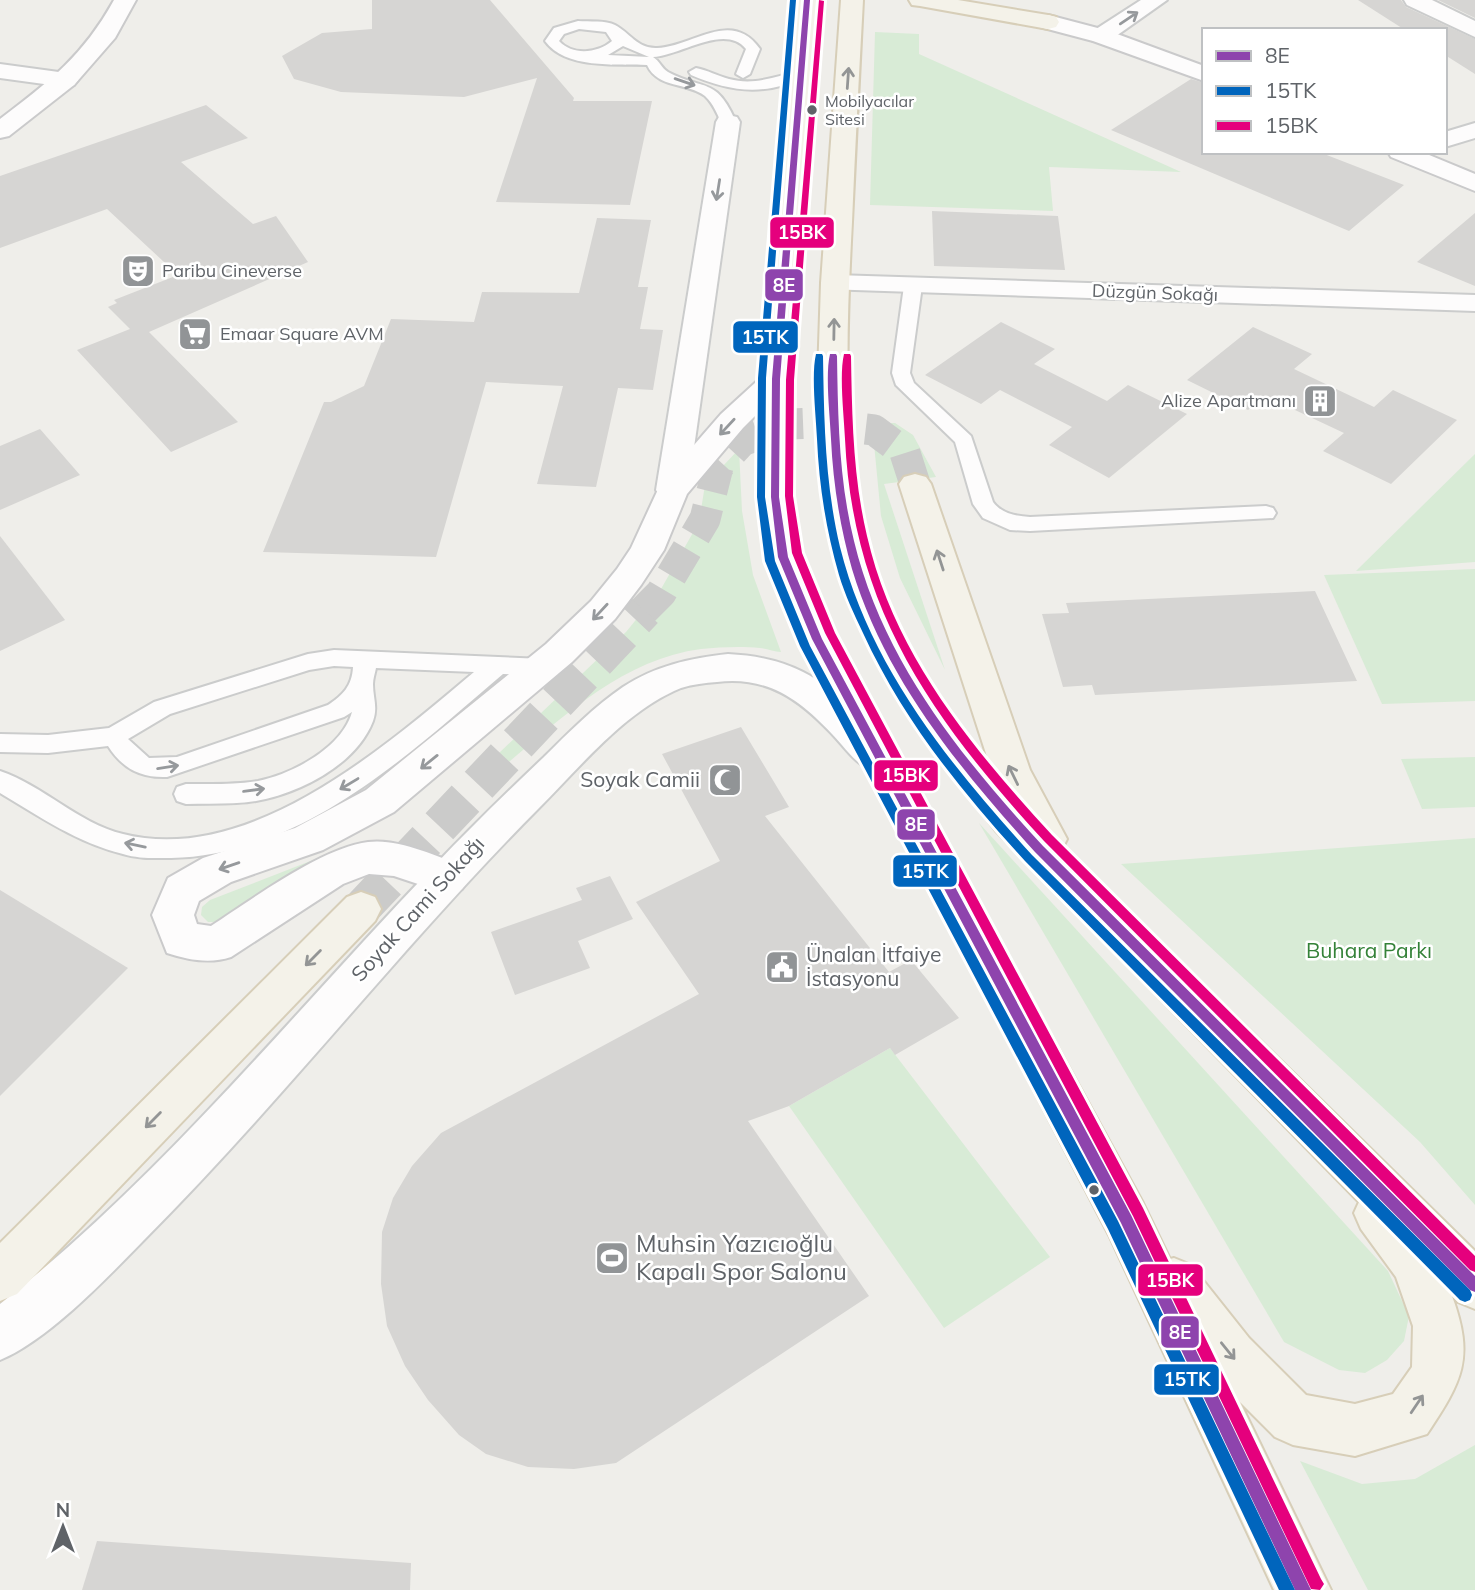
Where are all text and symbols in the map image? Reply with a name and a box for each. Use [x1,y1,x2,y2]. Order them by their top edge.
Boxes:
one-way arrow [1119,11,1138,25]
legend [1202,28,1447,154]
text: 8E [1265,42,1290,68]
one-way arrow [842,67,855,90]
one-way arrow [674,77,696,89]
text: 15TK [1265,77,1317,103]
place label: Mobilyacılar Sitesi [825,91,914,129]
marker: Mobilyacılar Sitesi [805,103,819,117]
text: 15BK [1265,112,1318,138]
one-way arrow [711,178,724,201]
line badge: 15BK [769,216,835,249]
text: 15BK [778,220,828,244]
theatre icon: Paribu Cineverse [119,252,157,290]
place label: Paribu Cineverse [162,259,302,282]
line badge: 8E [764,268,804,302]
text: 8E [773,273,795,297]
street label: Düzgün Sokağı [1092,279,1218,306]
supermarket icon: Emaar Square AVM [176,315,214,353]
one-way arrow [827,318,841,341]
line badge: 15TK [732,320,799,354]
place label: Emaar Square AVM [220,322,384,345]
text: 15TK [741,325,790,349]
building icon: Alize Apartmanı [1301,382,1339,420]
place label: Alize Apartmanı [1161,389,1296,412]
one-way arrow [719,418,736,435]
one-way arrow [932,549,945,571]
one-way arrow [592,603,608,621]
one-way arrow [420,754,438,770]
line badge: 15BK [873,759,939,792]
one-way arrow [156,760,179,773]
mosque icon: Soyak Camii [706,761,744,799]
text: 15BK [882,763,932,787]
one-way arrow [1006,765,1019,786]
place label: Soyak Camii [580,766,700,792]
one-way arrow [339,777,359,791]
one-way arrow [242,783,264,796]
line badge: 8E [896,808,936,841]
text: 8E [905,812,927,836]
street label: Soyak Cami Sokağı [345,830,489,986]
one-way arrow [124,838,147,852]
line badge: 15TK [892,854,958,888]
text: 15TK [901,859,950,883]
one-way arrow [218,860,240,873]
park label: Buhara Parkı [1306,937,1432,963]
place label: Ünalan İtfaiye İstasyonu [806,941,941,991]
public building icon: Ünalan İtfaiye İstasyonu [763,948,801,986]
one-way arrow [305,949,322,966]
one-way arrow [145,1111,162,1128]
unlabelled marker [1087,1183,1101,1197]
place label: Muhsin Yazıcıoğlu Kapalı Spor Salonu [636,1228,847,1286]
sports icon: Muhsin Yazıcıoğlu Kapalı Spor Salonu [593,1239,631,1277]
line badge: 15BK [1137,1263,1204,1297]
text: 15BK [1146,1268,1196,1292]
line badge: 8E [1160,1315,1200,1349]
text: 8E [1169,1320,1191,1344]
one-way arrow [1220,1341,1235,1359]
line badge: 15TK [1153,1363,1220,1396]
text: 15TK [1163,1367,1212,1391]
one-way arrow [1410,1395,1424,1414]
north arrow [28,1492,98,1562]
text: N [56,1498,70,1522]

